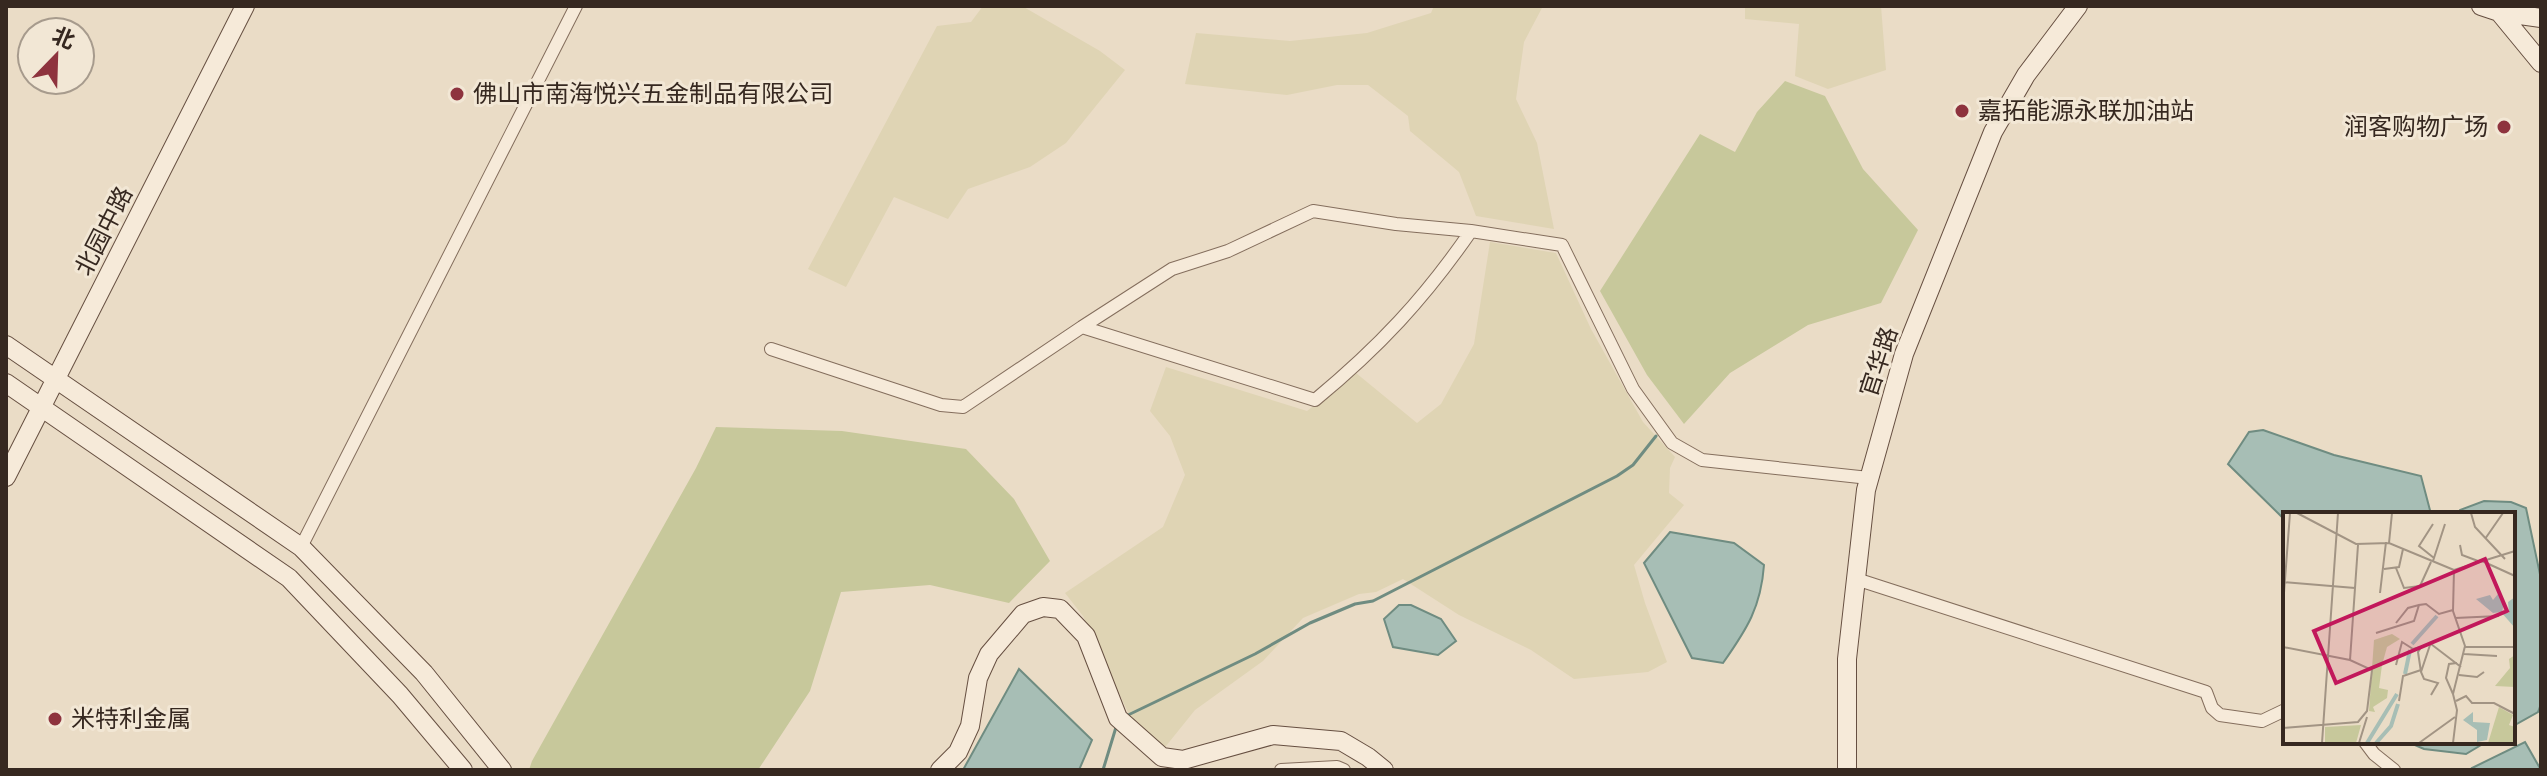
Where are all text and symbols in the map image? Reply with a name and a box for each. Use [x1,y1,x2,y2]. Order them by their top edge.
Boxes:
north arrow [16,16,96,96]
text: 北 [49,22,79,54]
place label: 佛山市南海悦兴五金制品有限公司 [473,80,833,108]
marker: 佛山市南海悦兴五金制品有限公司 [448,85,466,103]
place label: 嘉拓能源永联加油站 [1978,97,2194,125]
marker: 嘉拓能源永联加油站 [1953,102,1971,120]
place label: 润客购物广场 [2344,113,2488,141]
marker: 润客购物广场 [2495,118,2513,136]
street label: 北园中路 [70,182,138,280]
street label: 官华路 [1855,323,1903,401]
inset map [2283,512,2515,744]
place label: 米特利金属 [71,705,191,733]
marker: 米特利金属 [46,710,64,728]

